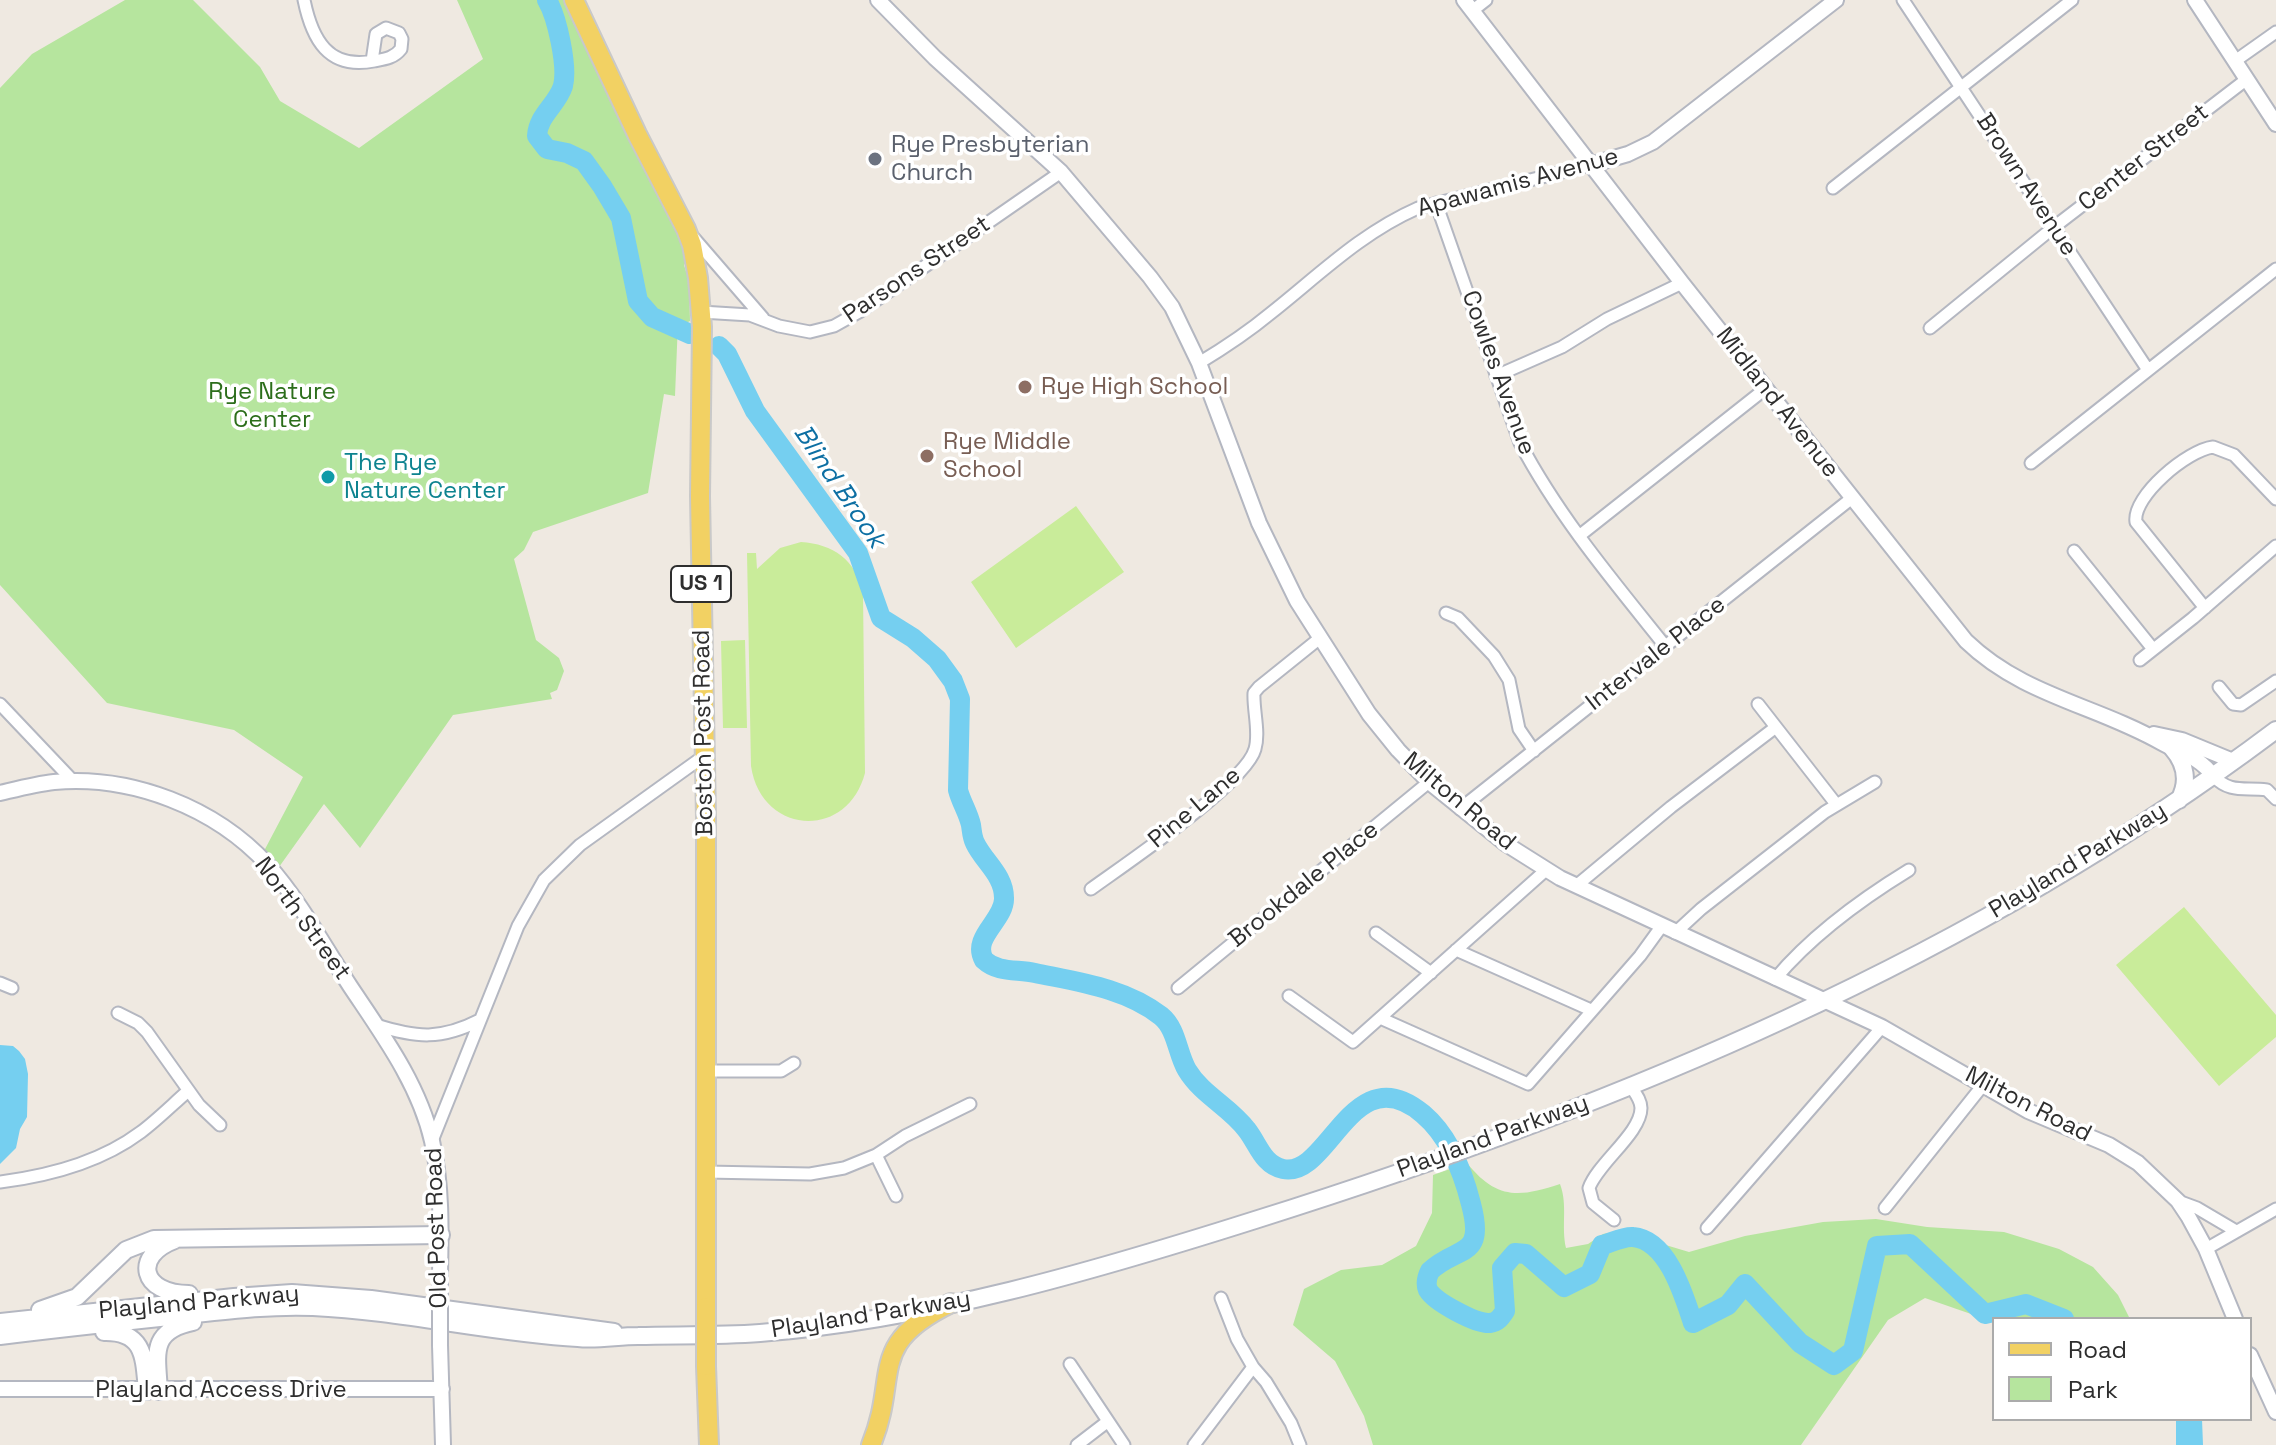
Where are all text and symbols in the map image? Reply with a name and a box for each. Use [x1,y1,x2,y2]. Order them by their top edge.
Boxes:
street label: Center Street [2073,98,2215,218]
street label: Brown Avenue [1969,108,2083,262]
place label: Rye Presbyterian Church [891,131,1090,187]
street label: Apawamis Avenue [1414,142,1622,224]
marker: Rye Presbyterian Church [866,150,884,168]
street label: Parsons Street [838,210,996,330]
street label: Cowles Avenue [1455,287,1541,459]
street label: Midland Avenue [1709,322,1845,484]
place label: Rye High School [1041,373,1228,401]
park label: Rye Nature Center [208,378,336,434]
marker: Rye High School [1016,378,1034,396]
water label: Blind Brook [786,419,892,555]
place label: Rye Middle School [943,428,1071,484]
marker: Rye Middle School [918,447,936,465]
place label: The Rye Nature Center [344,449,506,505]
marker: The Rye Nature Center [319,468,337,486]
road number: US 1 [671,566,731,602]
street label: Intervale Place [1581,591,1731,717]
street label: Boston Post Road [688,629,720,837]
street label: Milton Road [1397,747,1521,857]
street label: Pine Lane [1143,761,1247,855]
street label: Playland Parkway [1984,797,2172,925]
street label: Brookdale Place [1223,816,1385,954]
street label: North Street [248,852,356,986]
street label: Milton Road [1960,1061,2096,1149]
street label: Playland Parkway [1393,1089,1593,1185]
street label: Old Post Road [420,1147,454,1309]
street label: Playland Parkway [97,1280,301,1326]
street label: Playland Parkway [769,1285,973,1345]
legend [1992,1317,2252,1421]
text: Road [2068,1334,2127,1365]
text: Park [2068,1374,2118,1405]
street label: Playland Access Drive [95,1376,347,1404]

